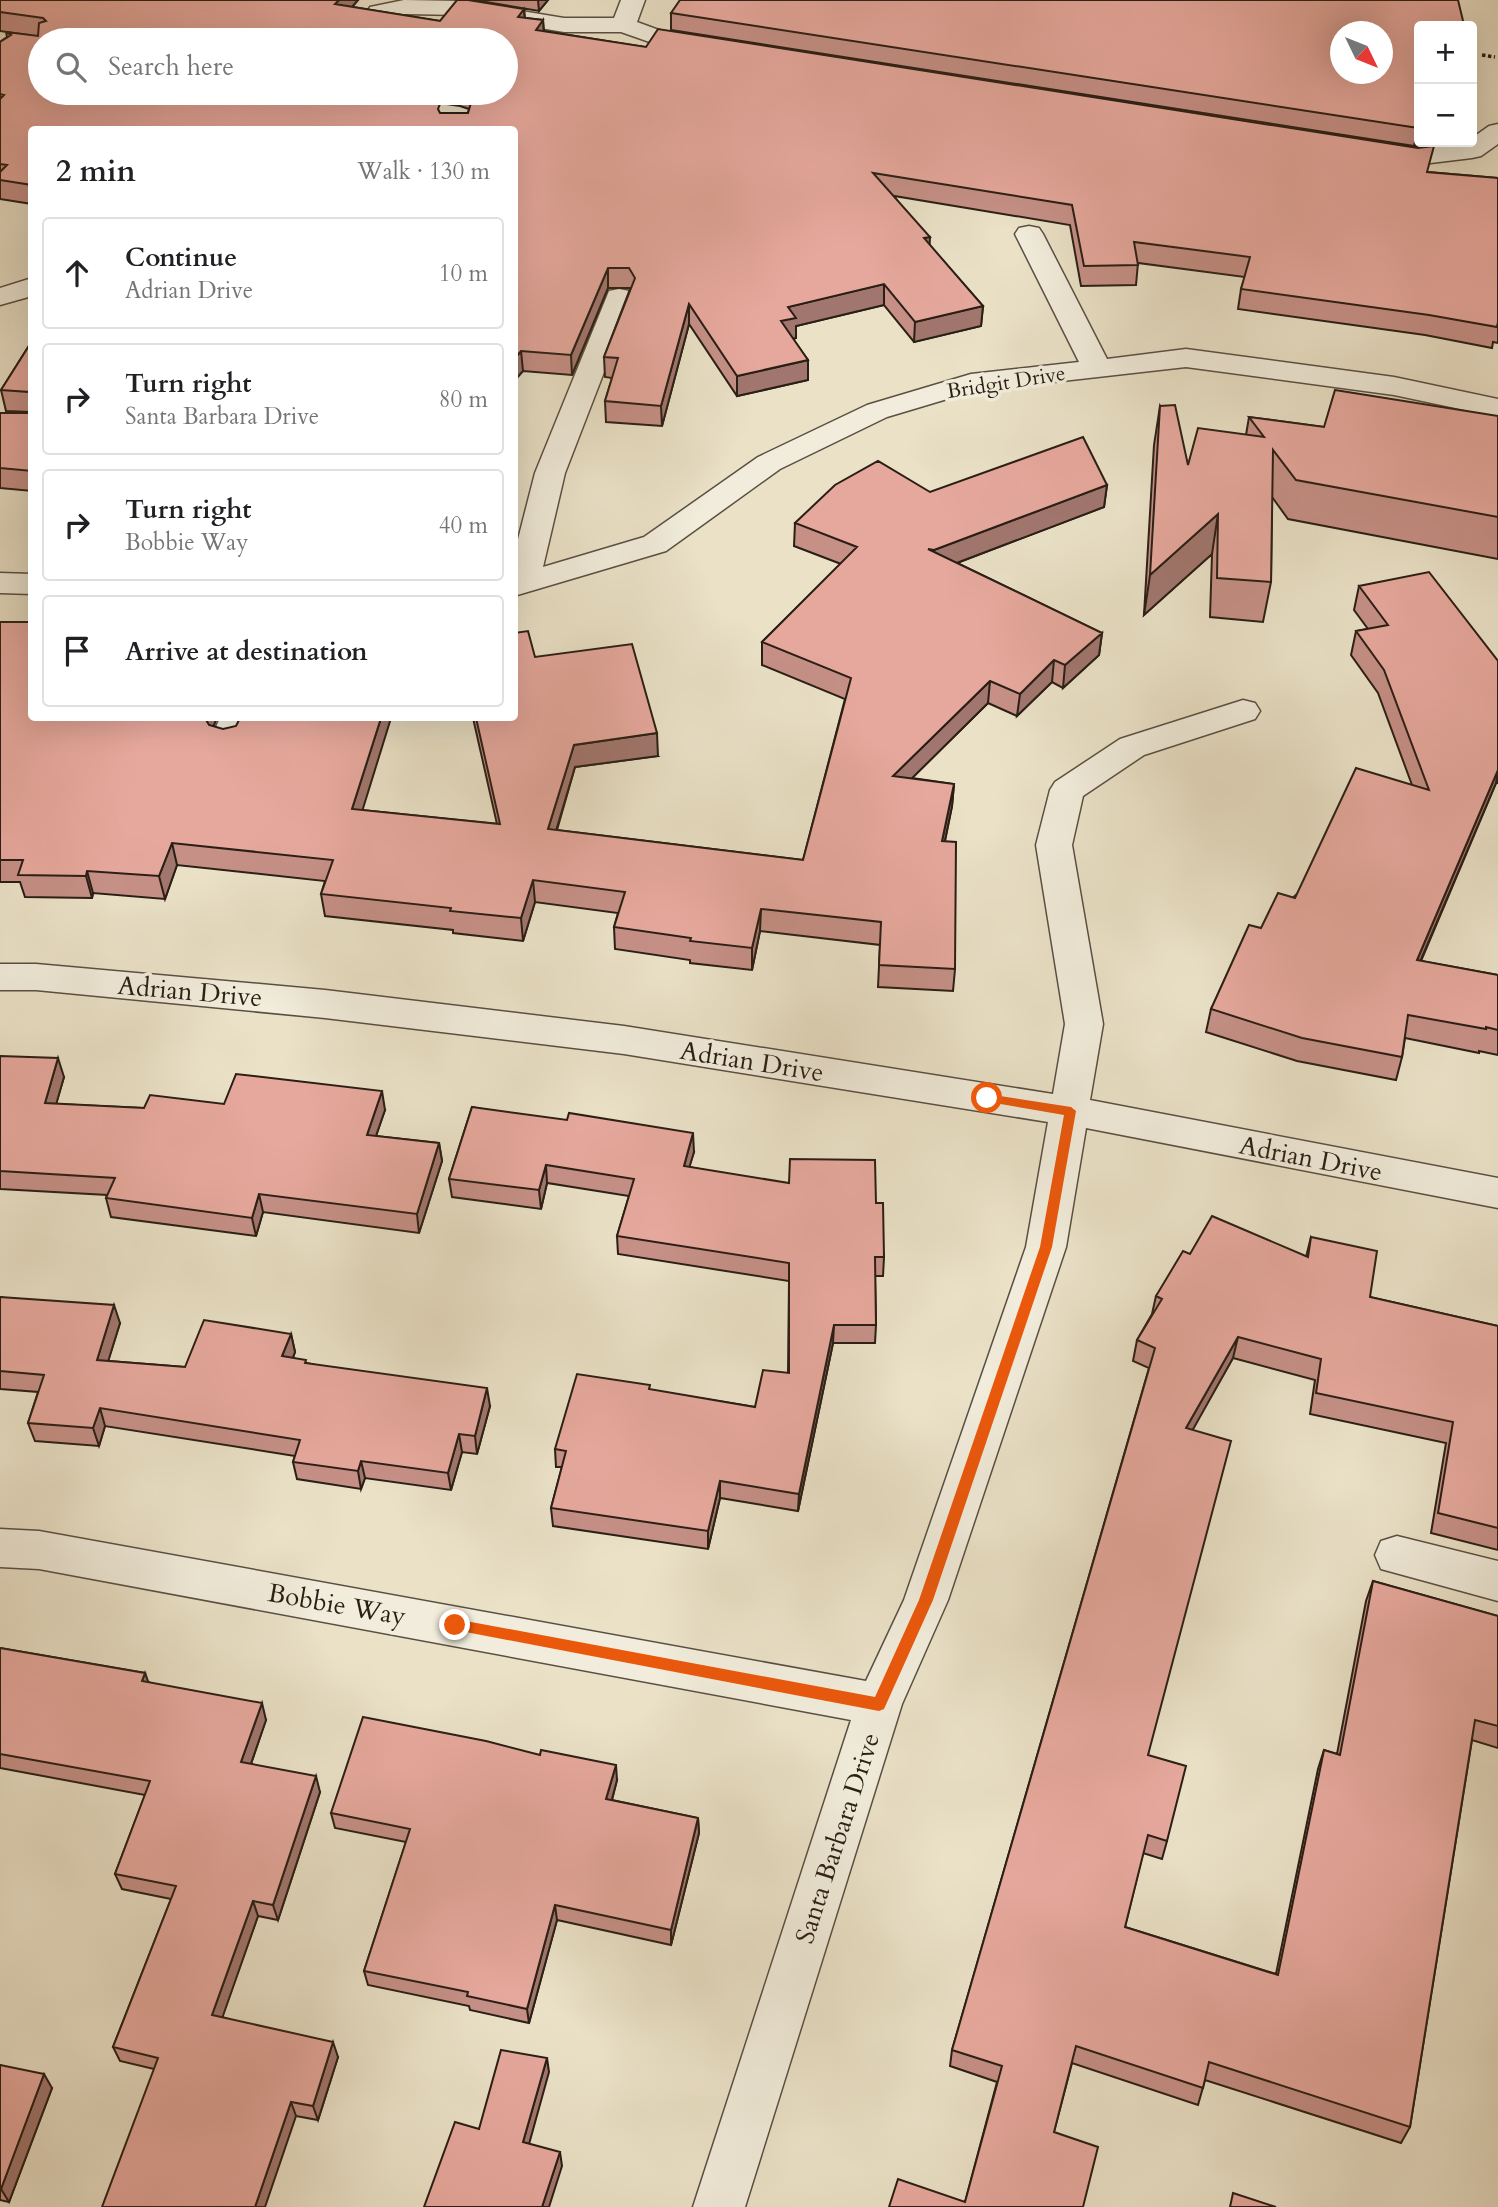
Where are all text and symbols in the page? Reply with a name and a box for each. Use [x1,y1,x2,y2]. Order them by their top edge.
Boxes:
north arrow [1330,21,1393,84]
map controls [1414,21,1477,147]
button: + [1414,21,1477,84]
search box [28,28,518,105]
icon: search [52,48,90,86]
text: Search here [108,49,234,84]
button: − [1414,84,1477,147]
text: 2 min [56,151,136,192]
text: Walk · 130 m [357,156,490,187]
text: Continue [125,240,237,275]
icon: ahead [58,254,96,292]
text: 10 m [439,258,488,289]
text: Adrian Drive [125,275,253,306]
street label: Bridgit Drive [945,359,1067,406]
text: Turn right [125,366,252,401]
icon: right [58,380,96,418]
text: 80 m [439,384,488,415]
text: Santa Barbara Drive [125,401,319,432]
text: Turn right [125,492,252,527]
icon: right [58,506,96,544]
text: 40 m [439,510,488,541]
text: Bobbie Way [125,527,248,558]
icon: arrive [58,632,96,670]
text: Arrive at destination [125,634,368,669]
street label: Adrian Drive [116,968,264,1015]
street label: Adrian Drive [678,1033,826,1090]
route start [971,1082,1002,1113]
street label: Adrian Drive [1236,1127,1385,1190]
street label: Bobbie Way [265,1575,409,1634]
route end [439,1609,470,1640]
street label: Santa Barbara Drive [787,1728,888,1948]

